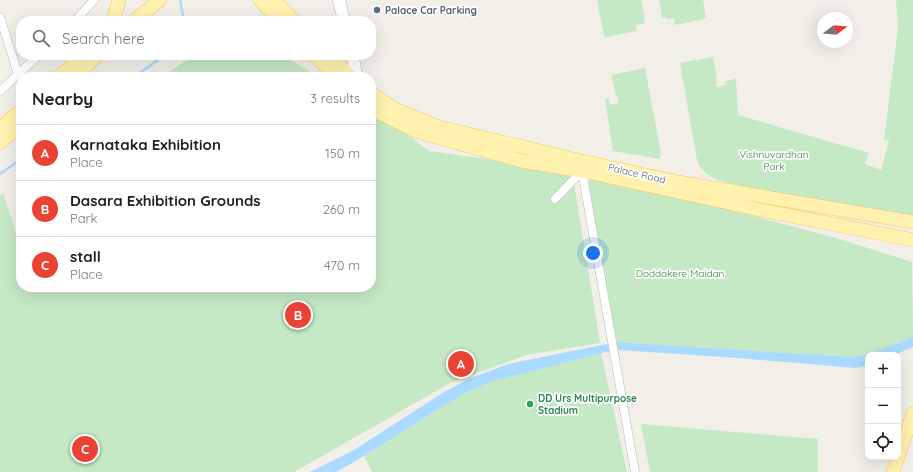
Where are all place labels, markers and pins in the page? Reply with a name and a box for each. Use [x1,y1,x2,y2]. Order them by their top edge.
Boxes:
place label: Palace Car Parking [385,4,477,17]
marker: Palace Car Parking [372,5,382,15]
pin: B [285,300,311,330]
pin: A [448,349,474,379]
place label: DD Urs Multipurpose Stadium [538,392,637,417]
marker: DD Urs Multipurpose Stadium [525,399,535,409]
pin: C [72,434,98,464]

